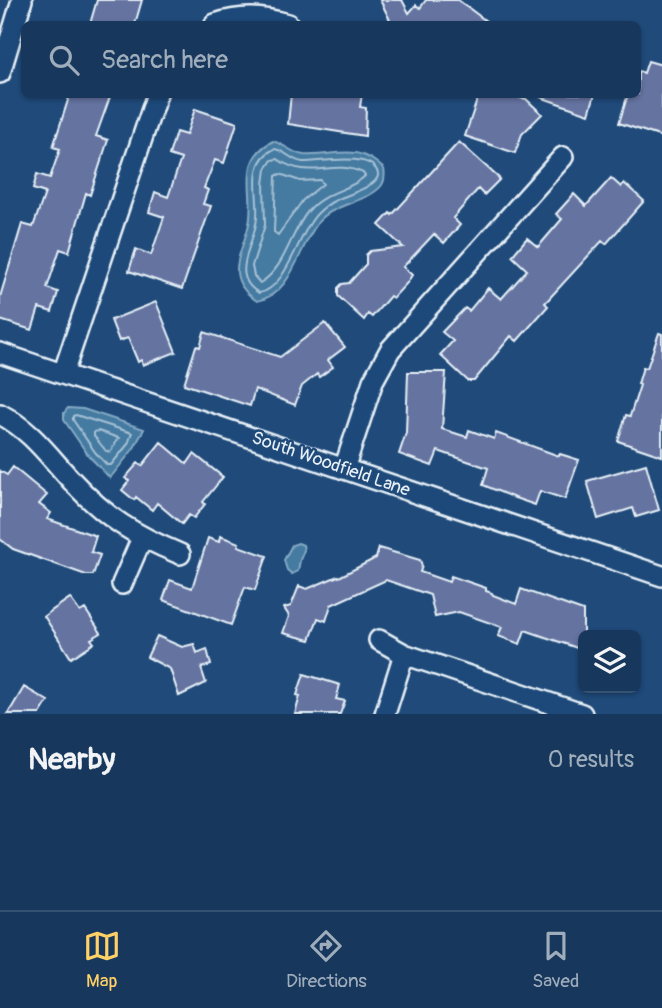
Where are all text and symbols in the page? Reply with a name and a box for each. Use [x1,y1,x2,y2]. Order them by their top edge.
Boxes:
search box [21,21,641,98]
icon: search [45,41,83,79]
text: Search here [101,44,228,76]
street label: South Woodfield Lane [249,426,413,502]
map controls [578,630,641,693]
button: layers [578,630,641,693]
text: Nearby [28,741,115,778]
text: 0 results [548,745,634,774]
tab: Map [83,927,121,993]
tab: Directions [286,927,367,993]
tab: Saved [532,927,579,993]

